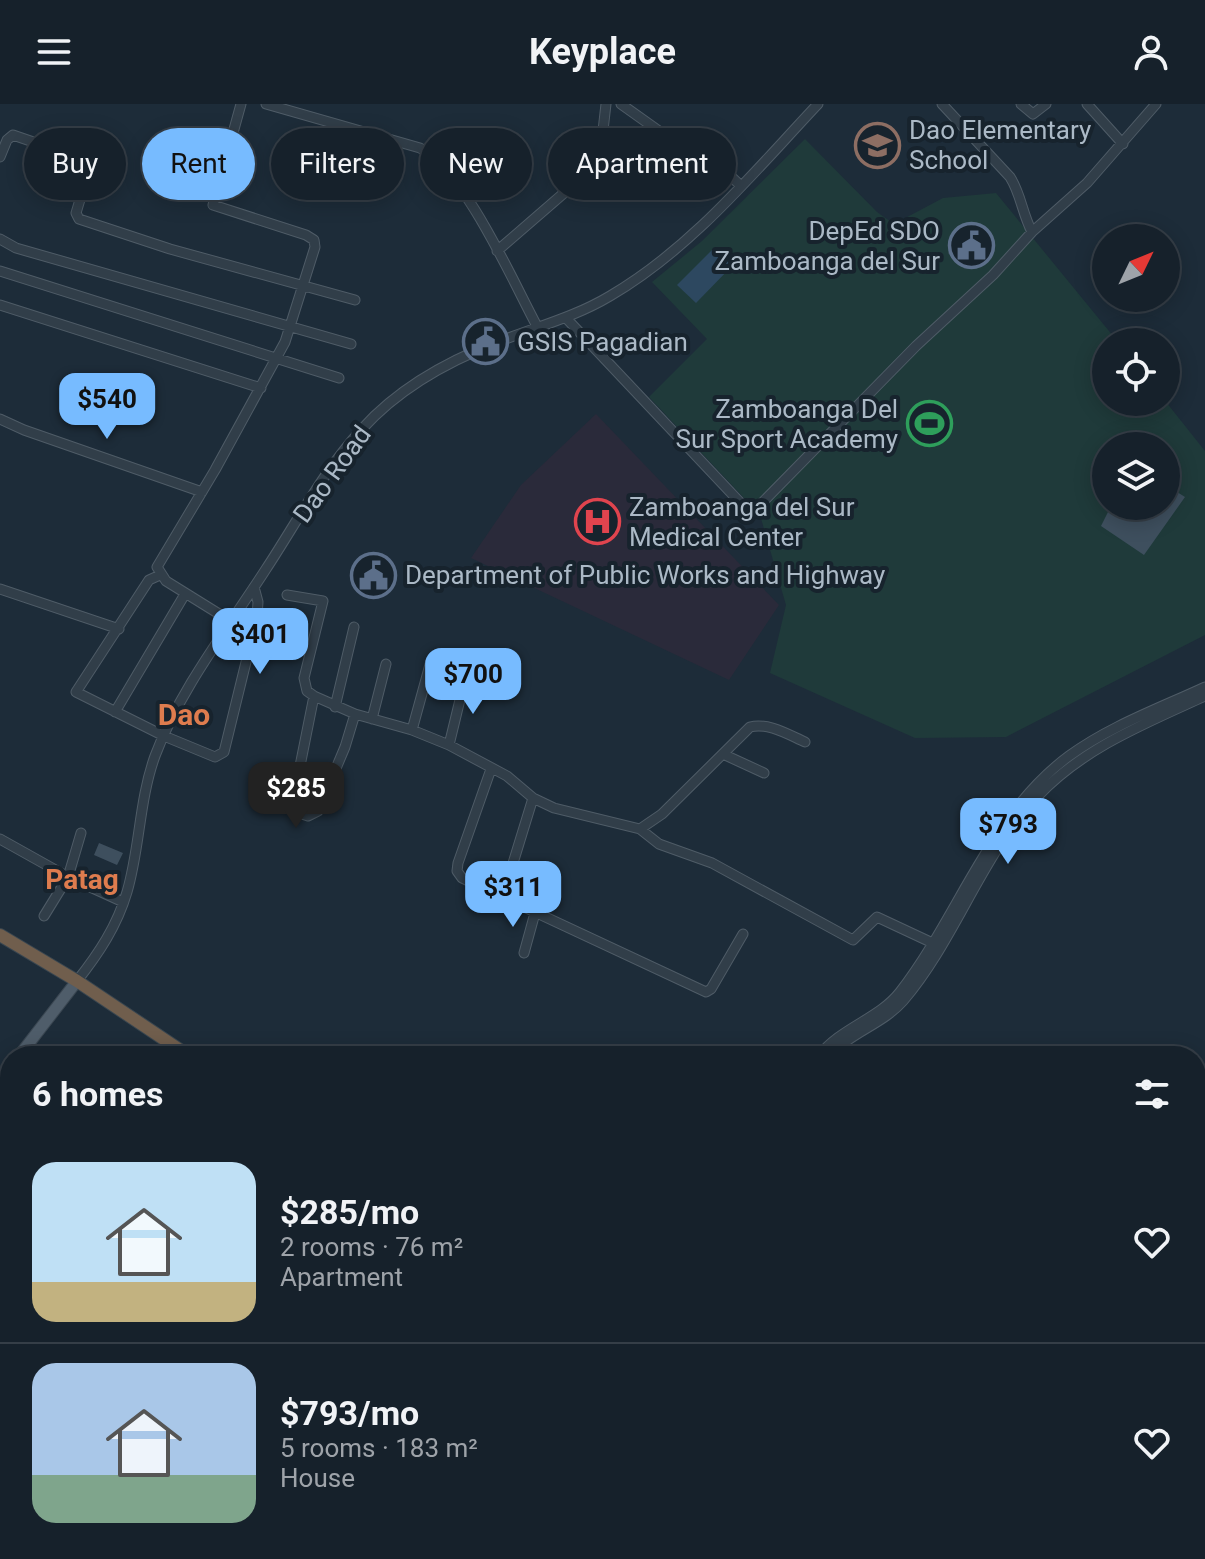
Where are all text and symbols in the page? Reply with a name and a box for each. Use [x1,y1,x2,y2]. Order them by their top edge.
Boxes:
icon: menu [32,30,76,74]
icon: person [1129,30,1173,74]
text: Keyplace [529,31,676,73]
place label: Dao Elementary School [909,115,1091,175]
school or university icon: Dao Elementary School [854,121,902,169]
chip: Buy [24,128,126,200]
chip: Rent [142,128,255,200]
chip: Filters [271,128,404,200]
chip: New [420,128,532,200]
chip: Apartment [548,128,736,200]
place label: DepEd SDO Zamboanga del Sur [715,216,940,276]
public building icon: DepEd SDO Zamboanga del Sur [947,222,995,270]
north arrow [1092,224,1180,312]
map controls [1092,224,1180,520]
public building icon: GSIS Pagadian [462,318,510,366]
place label: GSIS Pagadian [517,327,688,357]
button: locate [1092,328,1180,416]
pin: $540 [60,373,154,441]
text: $540 [77,384,137,414]
place label: Zamboanga Del Sur Sport Academy [675,394,898,454]
sports icon: Zamboanga Del Sur Sport Academy [905,400,953,448]
street label: Dao Road [287,420,377,528]
button: layers [1092,432,1180,520]
place label: Zamboanga del Sur Medical Center [629,492,855,552]
hospital icon: Zamboanga del Sur Medical Center [574,498,622,546]
public building icon: Department of Public Works and Highway [350,551,398,599]
place label: Department of Public Works and Highway [405,560,885,590]
pin: $401 [213,608,307,676]
text: $401 [230,619,290,649]
pin: $700 [426,648,520,716]
text: $700 [443,659,503,689]
district label: Dao [158,697,210,732]
pin: $285 [249,762,343,830]
text: $285 [266,773,326,803]
pin: $793 [961,798,1055,866]
text: $793 [978,809,1038,839]
pin: $311 [466,861,560,929]
district label: Patag [45,863,119,896]
text: $311 [483,872,543,902]
icon: filters [1130,1072,1174,1116]
text: 6 homes [32,1074,163,1114]
text: $285/mo [280,1192,419,1232]
icon: home [96,1194,192,1290]
icon: heart [1130,1220,1174,1264]
text: 2 rooms · 76 m² [280,1232,463,1262]
text: Apartment [280,1262,403,1292]
text: $793/mo [280,1393,419,1433]
icon: home [96,1395,192,1491]
icon: heart [1130,1421,1174,1465]
text: 5 rooms · 183 m² [280,1433,478,1463]
text: House [280,1463,355,1493]

